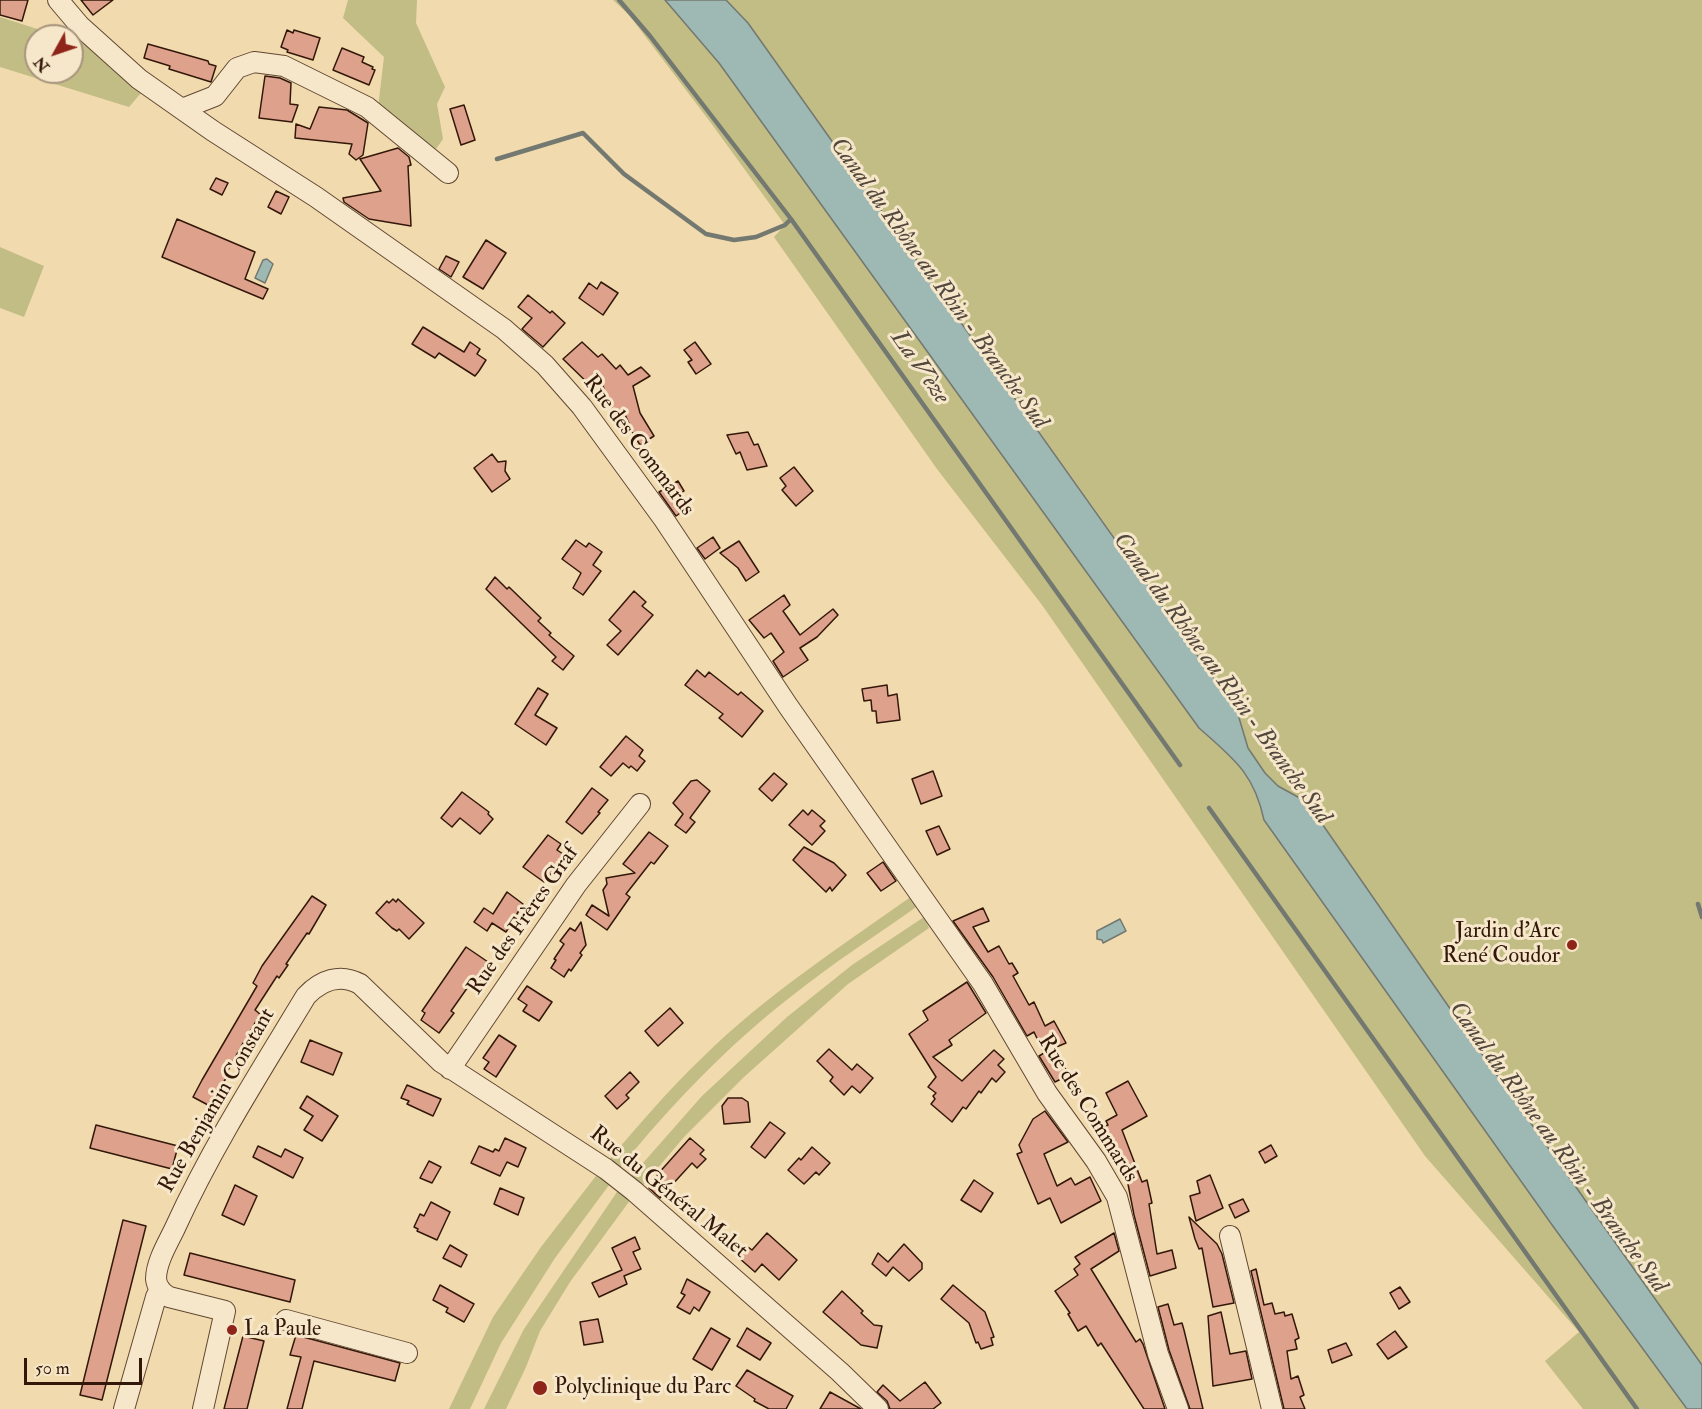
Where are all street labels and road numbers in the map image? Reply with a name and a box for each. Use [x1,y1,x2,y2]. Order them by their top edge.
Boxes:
street label: Rue des Commards [577,370,699,522]
street label: Rue des Frères Graf [463,841,585,1001]
street label: Rue Benjamin Constant [154,1004,282,1198]
street label: Rue des Commards [1031,1030,1143,1188]
street label: Rue du Général Malet [584,1121,752,1265]

